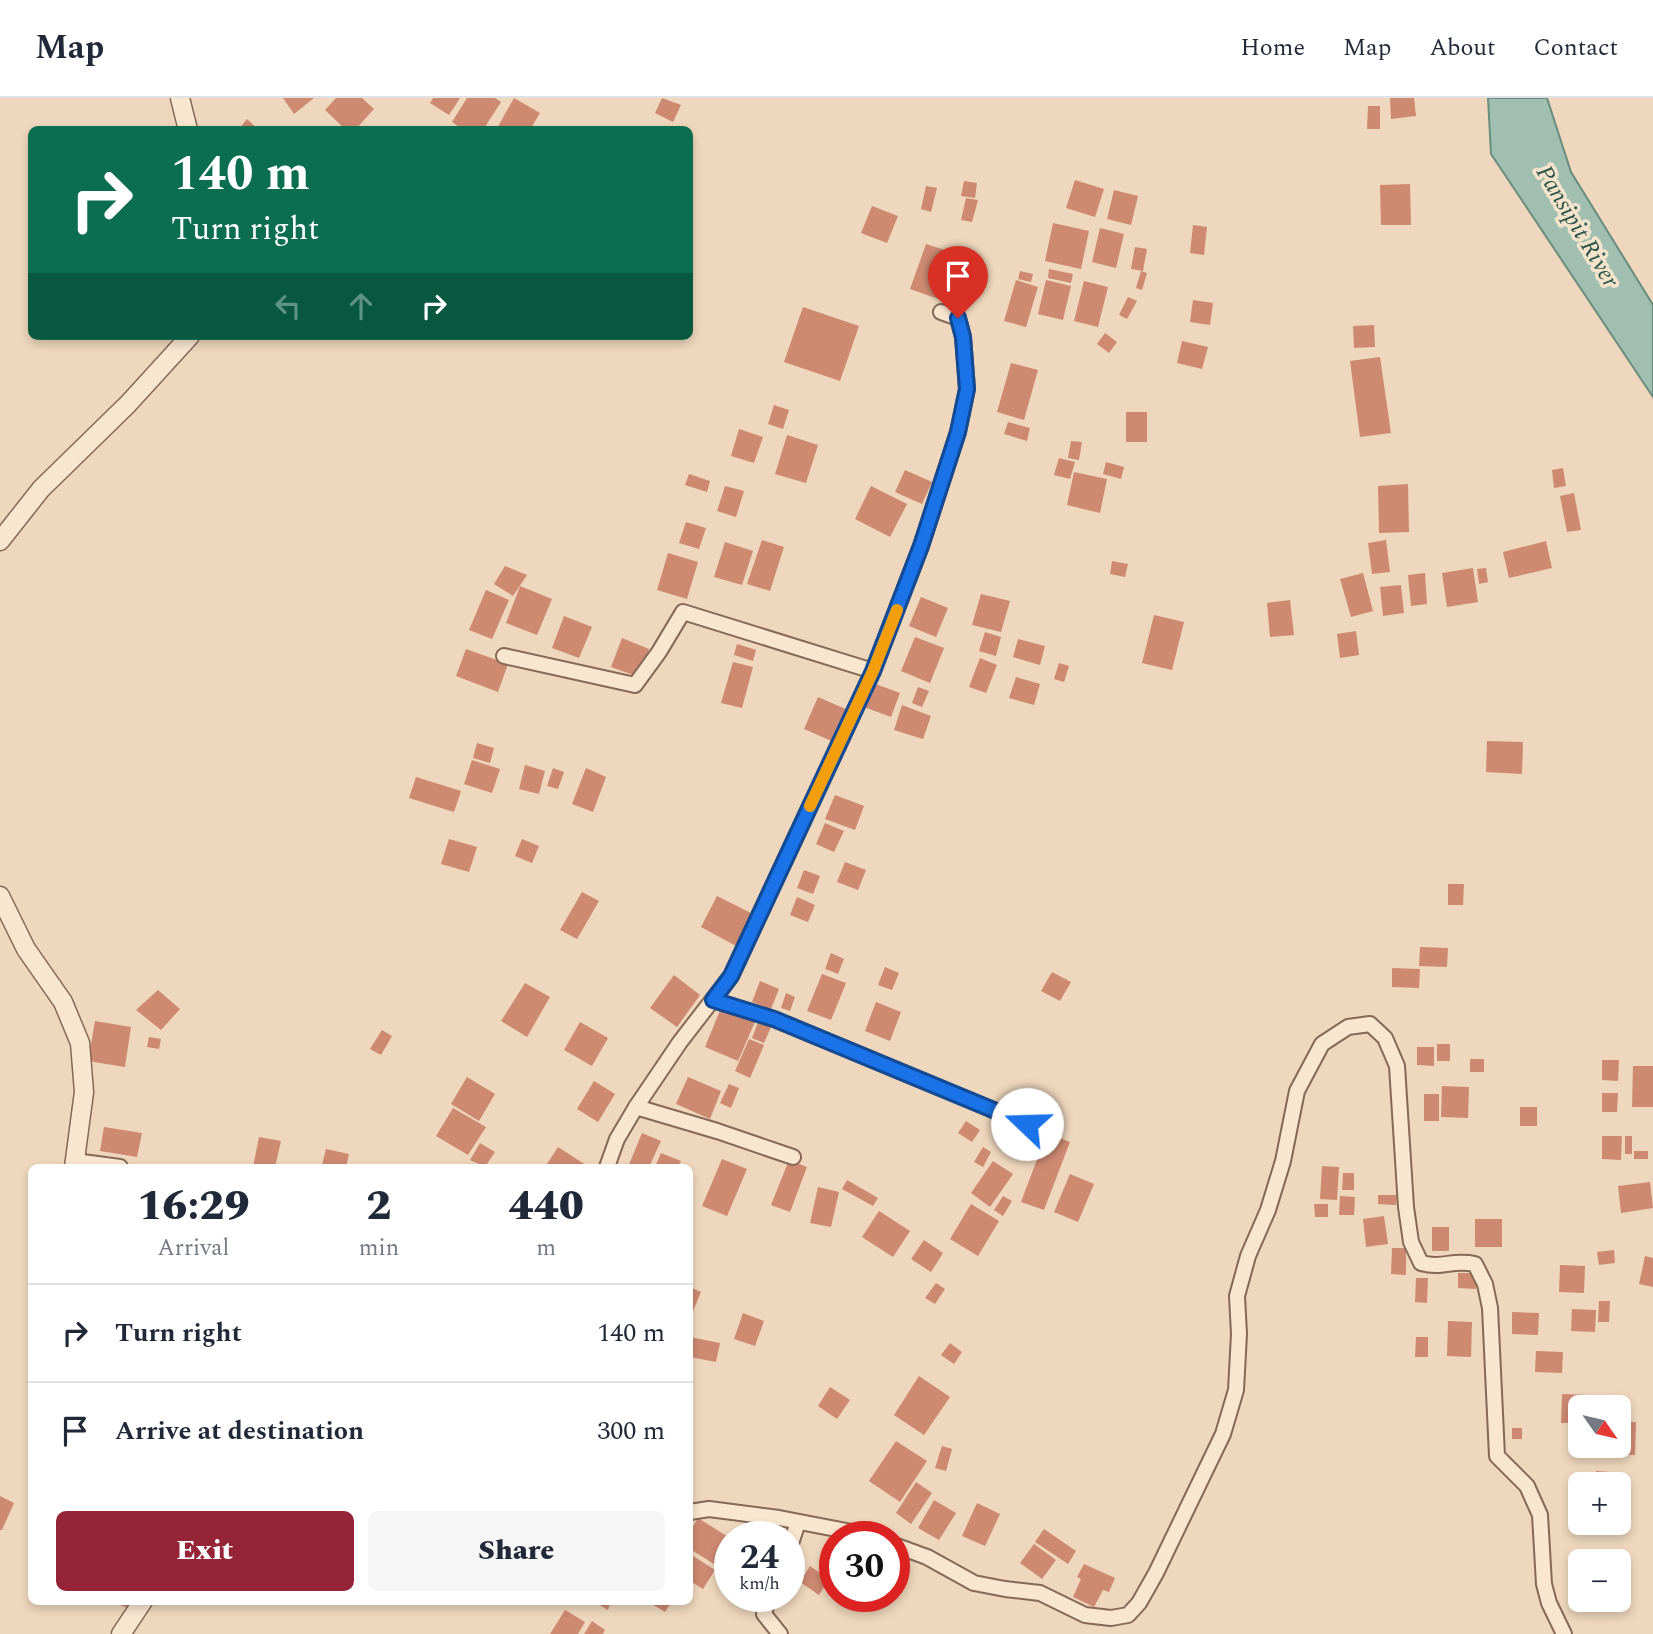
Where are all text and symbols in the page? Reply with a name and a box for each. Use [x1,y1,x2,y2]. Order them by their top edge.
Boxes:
text: Map [35,23,104,73]
text: Home [1240,30,1305,66]
text: Map [1343,30,1391,66]
text: About [1429,30,1495,66]
text: Contact [1533,30,1618,66]
text: 140 m [171,137,310,212]
icon: right [56,154,147,245]
water label: Pansipit River [1526,158,1628,295]
text: Turn right [171,205,319,254]
pin [928,246,988,318]
icon: arrive [939,257,977,295]
icon: left [269,287,307,325]
icon: ahead [342,287,380,325]
icon: right [415,287,453,325]
position arrow [990,1087,1064,1161]
text: 16:29 [137,1175,250,1238]
text: 2 [366,1175,392,1238]
text: 440 [508,1175,584,1238]
text: Arrival [158,1231,229,1266]
text: min [359,1231,399,1266]
text: m [536,1231,556,1266]
text: Turn right [115,1313,242,1353]
text: 140 m [597,1313,665,1353]
icon: right [56,1314,94,1352]
north arrow [1568,1395,1631,1458]
map controls [1568,1395,1631,1612]
text: Arrive at destination [115,1411,364,1451]
text: 300 m [597,1411,665,1451]
icon: arrive [56,1412,94,1450]
button: + [1568,1472,1631,1535]
button: Exit [56,1511,354,1591]
button: Share [368,1511,665,1591]
speed limit sign: 30 [819,1521,910,1612]
text: 24 [740,1531,779,1584]
button: − [1568,1549,1631,1612]
text: km/h [739,1570,780,1597]

